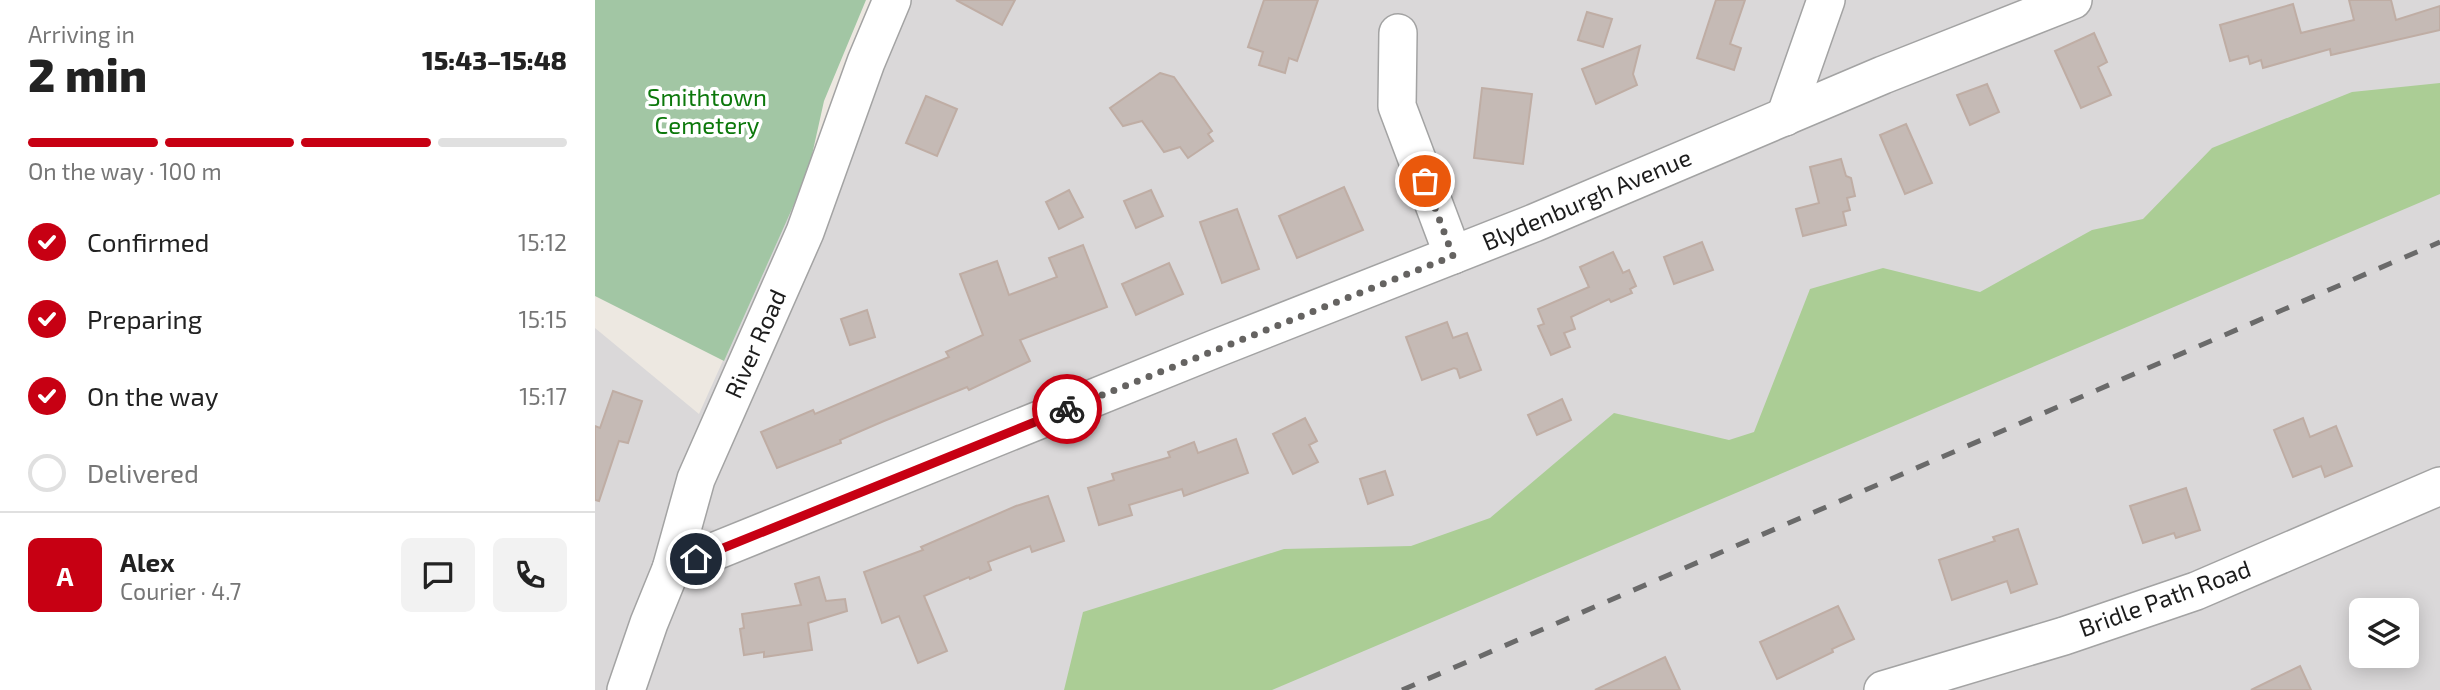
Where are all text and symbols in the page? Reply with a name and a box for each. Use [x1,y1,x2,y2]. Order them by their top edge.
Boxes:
text: Arriving in [28,20,135,48]
text: 15:43–15:48 [422,44,567,75]
text: 2 min [28,46,147,101]
park label: Smithtown Cemetery [647,82,767,139]
street label: Blydenburgh Avenue [1478,141,1695,256]
pin [1395,151,1455,211]
text: On the way · 100 m [28,157,222,185]
icon: bag [1406,162,1444,200]
icon: check [28,223,66,261]
text: Confirmed [87,226,210,257]
text: 15:12 [518,228,567,256]
street label: River Road [718,285,791,402]
icon: check [28,300,66,338]
text: Preparing [87,303,202,334]
text: 15:15 [519,305,567,333]
courier [1032,374,1102,444]
icon: check [28,377,66,415]
text: On the way [87,380,218,411]
text: 15:17 [519,382,567,410]
icon: bike [1048,390,1086,428]
text: Delivered [87,457,199,488]
pin [666,529,726,589]
button: chat [401,538,475,612]
button: phone [493,538,567,612]
icon: home [677,540,715,578]
text: Alex [120,546,175,577]
street label: Bridle Path Road [2075,553,2254,642]
text: A [57,560,73,591]
text: Courier · 4.7 [120,577,241,605]
map controls [2349,598,2419,668]
button: layers [2349,598,2419,668]

